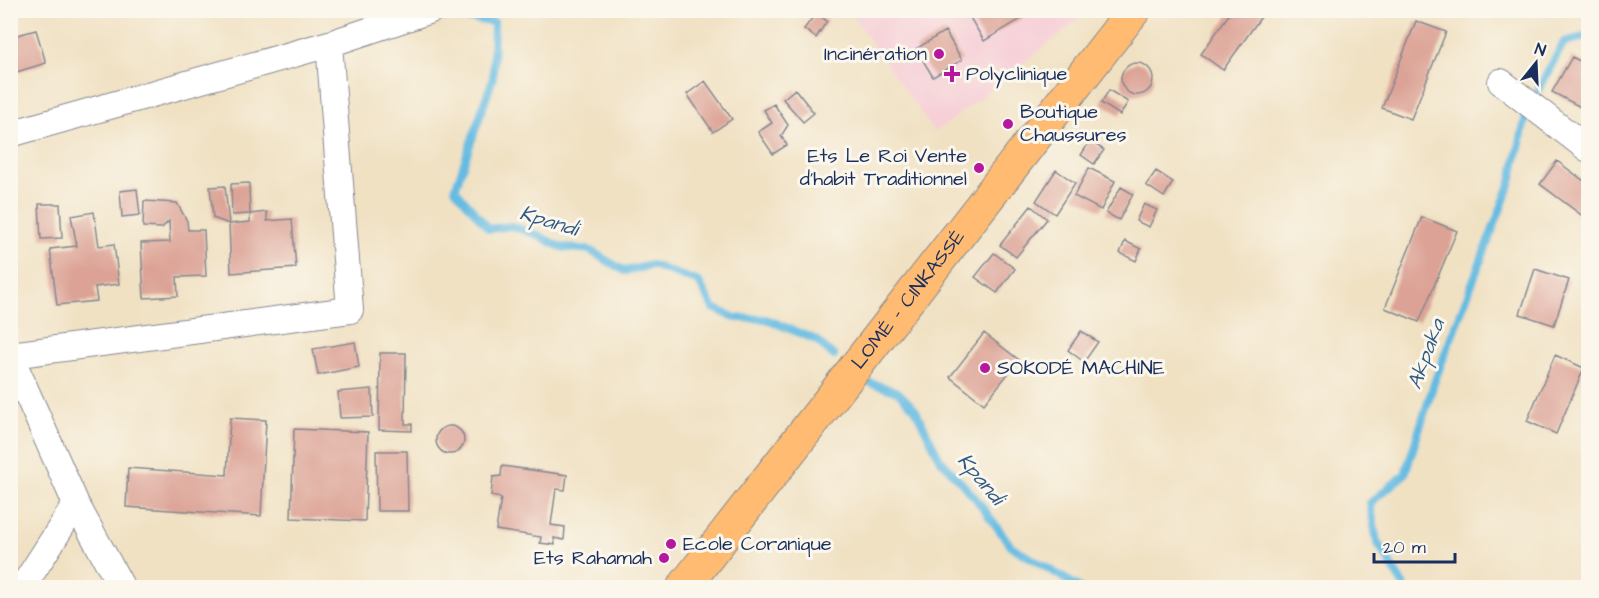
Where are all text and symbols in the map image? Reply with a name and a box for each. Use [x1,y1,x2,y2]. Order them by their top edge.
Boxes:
north arrow [1506,33,1566,93]
text: N [1532,38,1548,62]
place label: Incinération [824,40,927,68]
marker: Incinération [932,47,946,61]
place label: Polyclinique [966,60,1067,89]
marker: Polyclinique [943,65,961,83]
place label: Boutique Chaussures [1020,98,1127,149]
marker: Boutique Chaussures [1001,117,1015,131]
place label: Ets Le Roi Vente d'habit Traditionnel [800,142,967,193]
marker: Ets Le Roi Vente d'habit Traditionnel [972,161,986,175]
water label: Kpandi [516,198,584,244]
street label: LOMÉ - CINKASSÉ [845,224,972,375]
water label: Akpaka [1400,314,1452,393]
place label: SOKODÉ MACHINE [997,354,1165,382]
marker: SOKODÉ MACHINE [978,361,992,375]
water label: Kpandi [951,447,1013,513]
scale bar [1374,526,1455,564]
place label: Ecole Coranique [683,530,832,558]
text: 20 m [1383,535,1426,560]
marker: Ecole Coranique [664,537,678,551]
place label: Ets Rahamah [534,544,652,572]
marker: Ets Rahamah [657,551,671,565]

